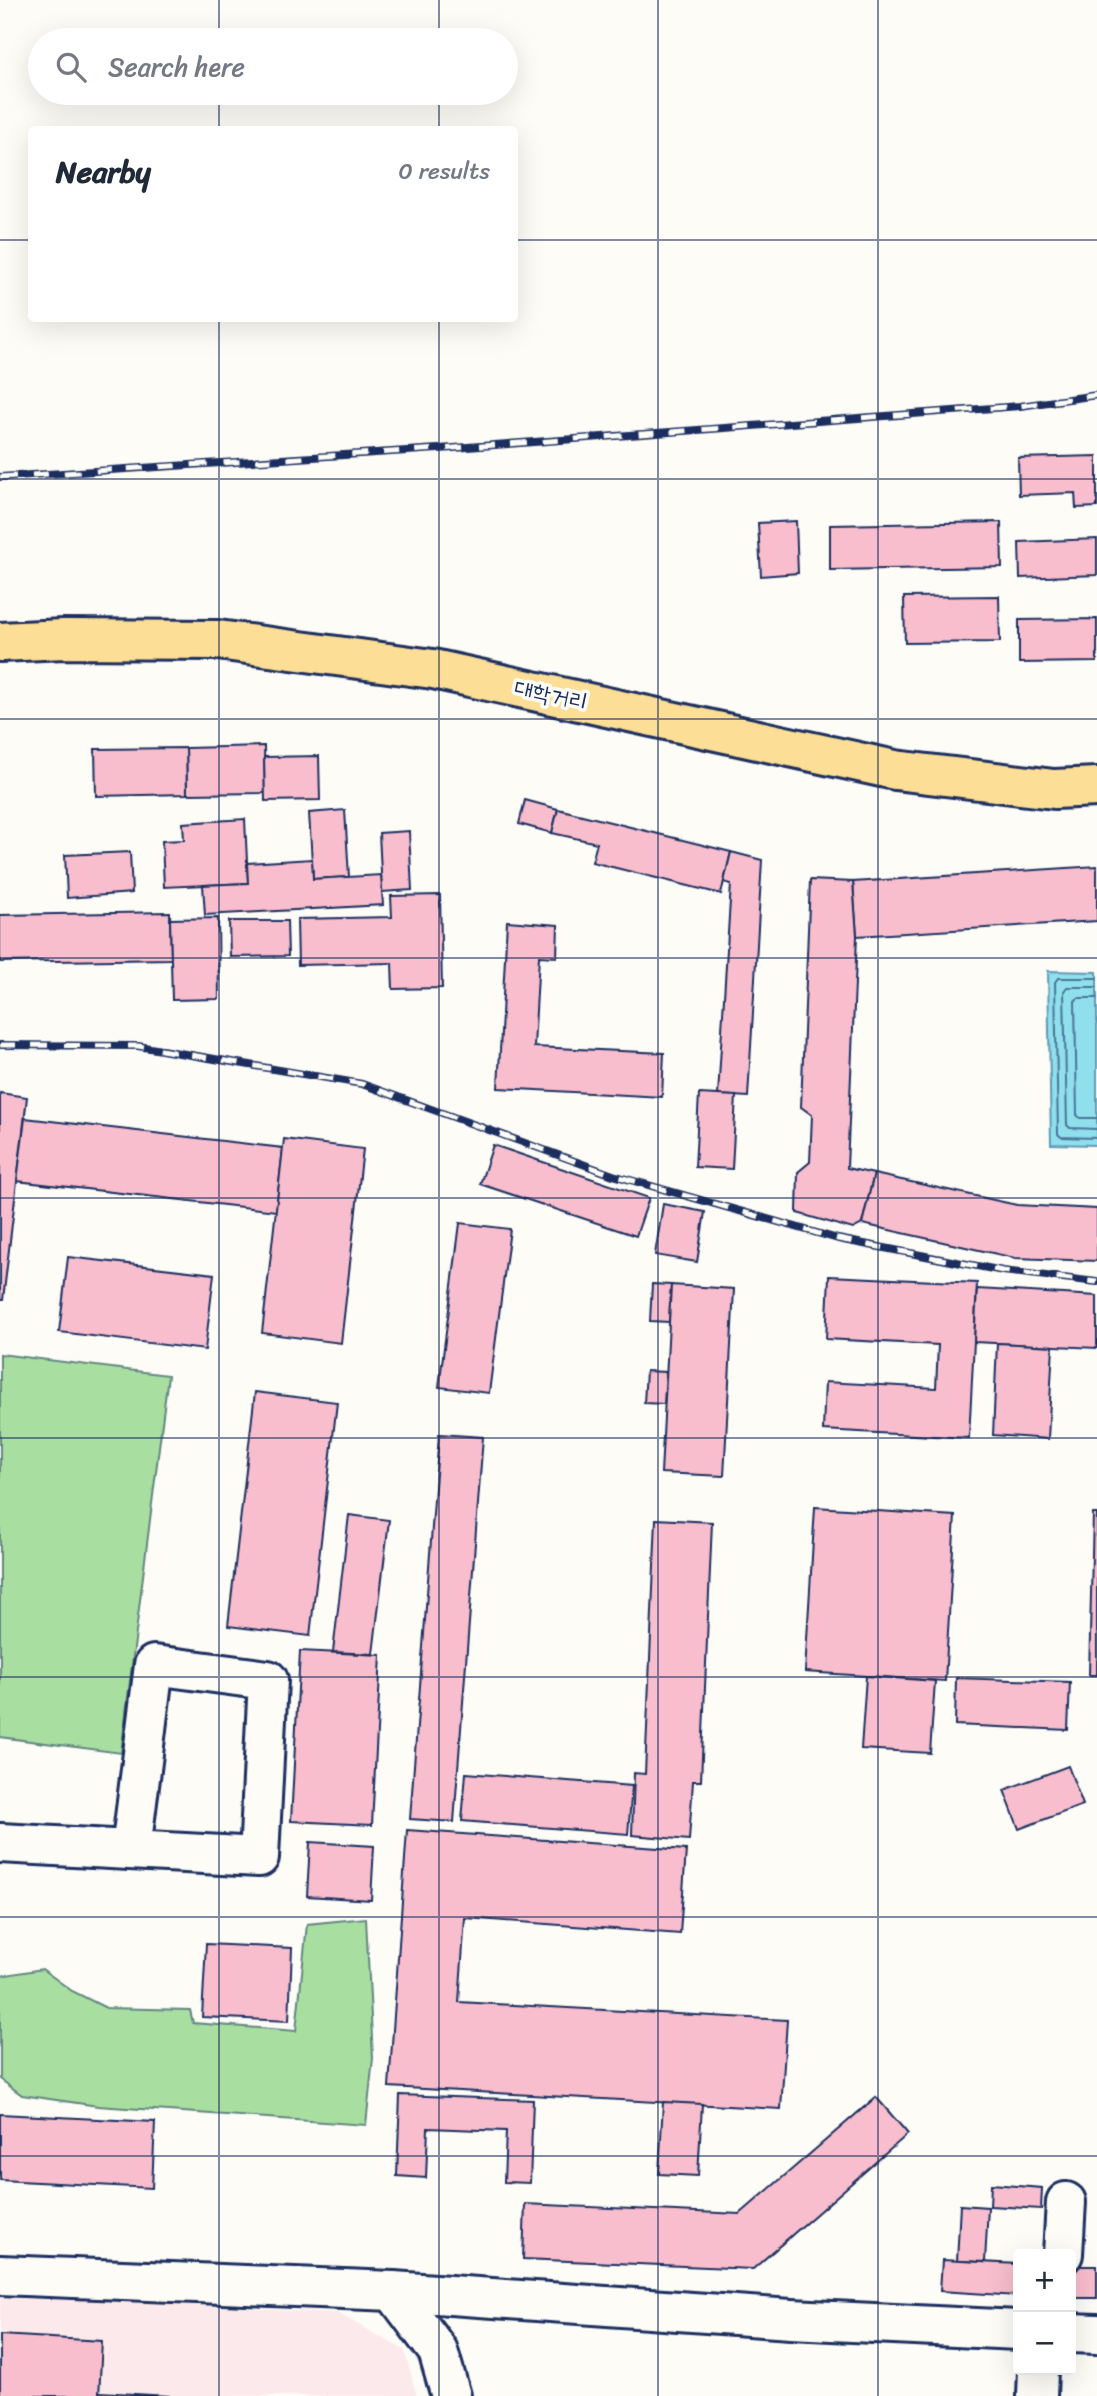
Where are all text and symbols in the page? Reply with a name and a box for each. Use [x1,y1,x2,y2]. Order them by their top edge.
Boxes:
search box [28,28,518,105]
text: Search here [108,44,245,90]
icon: search [52,48,90,86]
text: Nearby [56,145,151,199]
text: 0 results [398,151,490,192]
street label: 대학거리 [511,667,591,723]
map controls [1013,2249,1076,2375]
button: + [1013,2249,1076,2312]
button: − [1013,2312,1076,2375]

